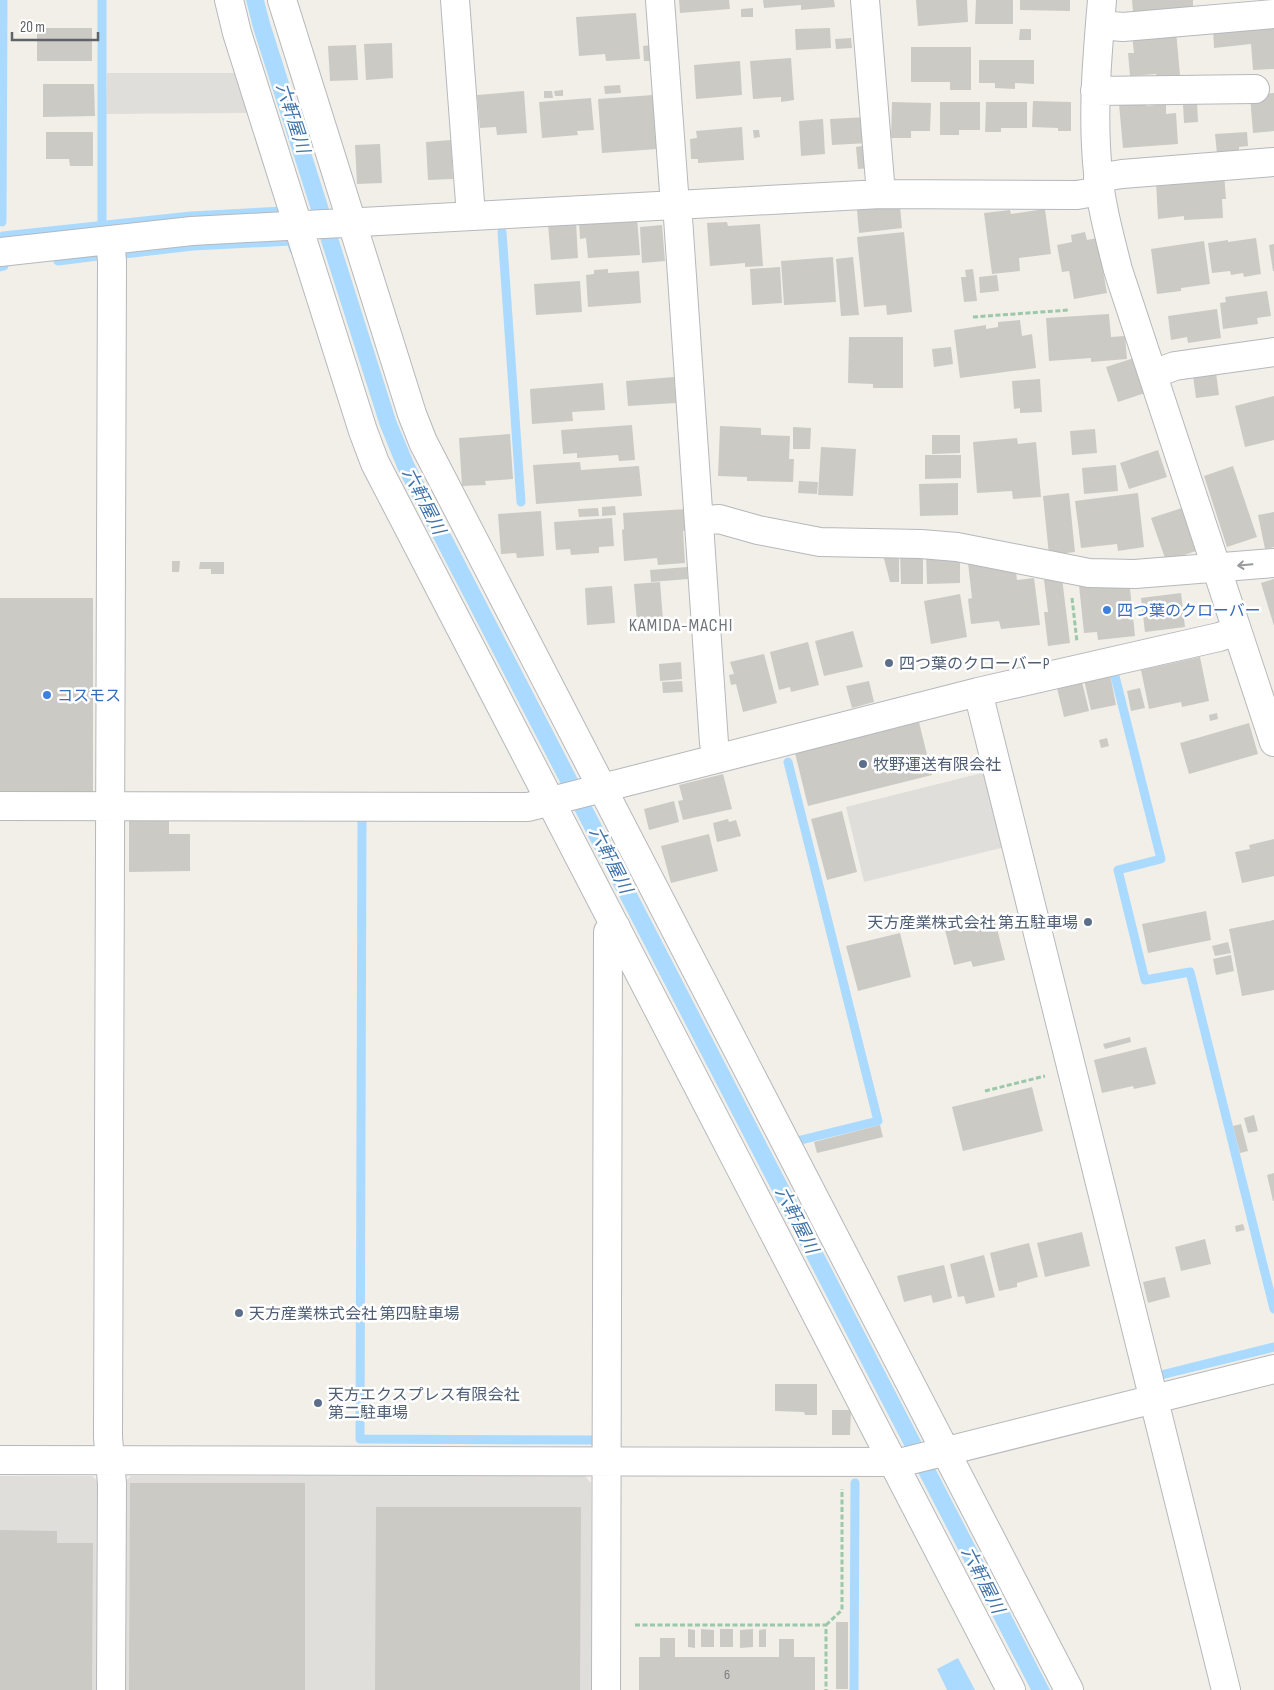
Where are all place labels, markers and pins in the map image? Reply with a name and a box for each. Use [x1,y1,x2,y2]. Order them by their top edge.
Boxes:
place label: 四つ葉のクローバー [1117,602,1261,621]
marker: 四つ葉のクローバー [1101,604,1113,616]
place label: 四つ葉のクローバーP [899,655,1050,674]
marker: 四つ葉のクローバーP [883,657,895,669]
place label: コスモス [57,687,121,706]
marker: コスモス [41,689,53,701]
place label: 牧野運送有限会社 [873,756,1001,775]
marker: 牧野運送有限会社 [857,758,869,770]
place label: 天方産業株式会社 第五駐車場 [867,914,1078,933]
marker: 天方産業株式会社 第五駐車場 [1082,916,1094,928]
place label: 天方産業株式会社 第四駐車場 [249,1305,460,1324]
marker: 天方産業株式会社 第四駐車場 [233,1307,245,1319]
place label: 天方エクスプレス有限会社 第二駐車場 [328,1386,520,1423]
marker: 天方エクスプレス有限会社 第二駐車場 [312,1397,324,1409]

